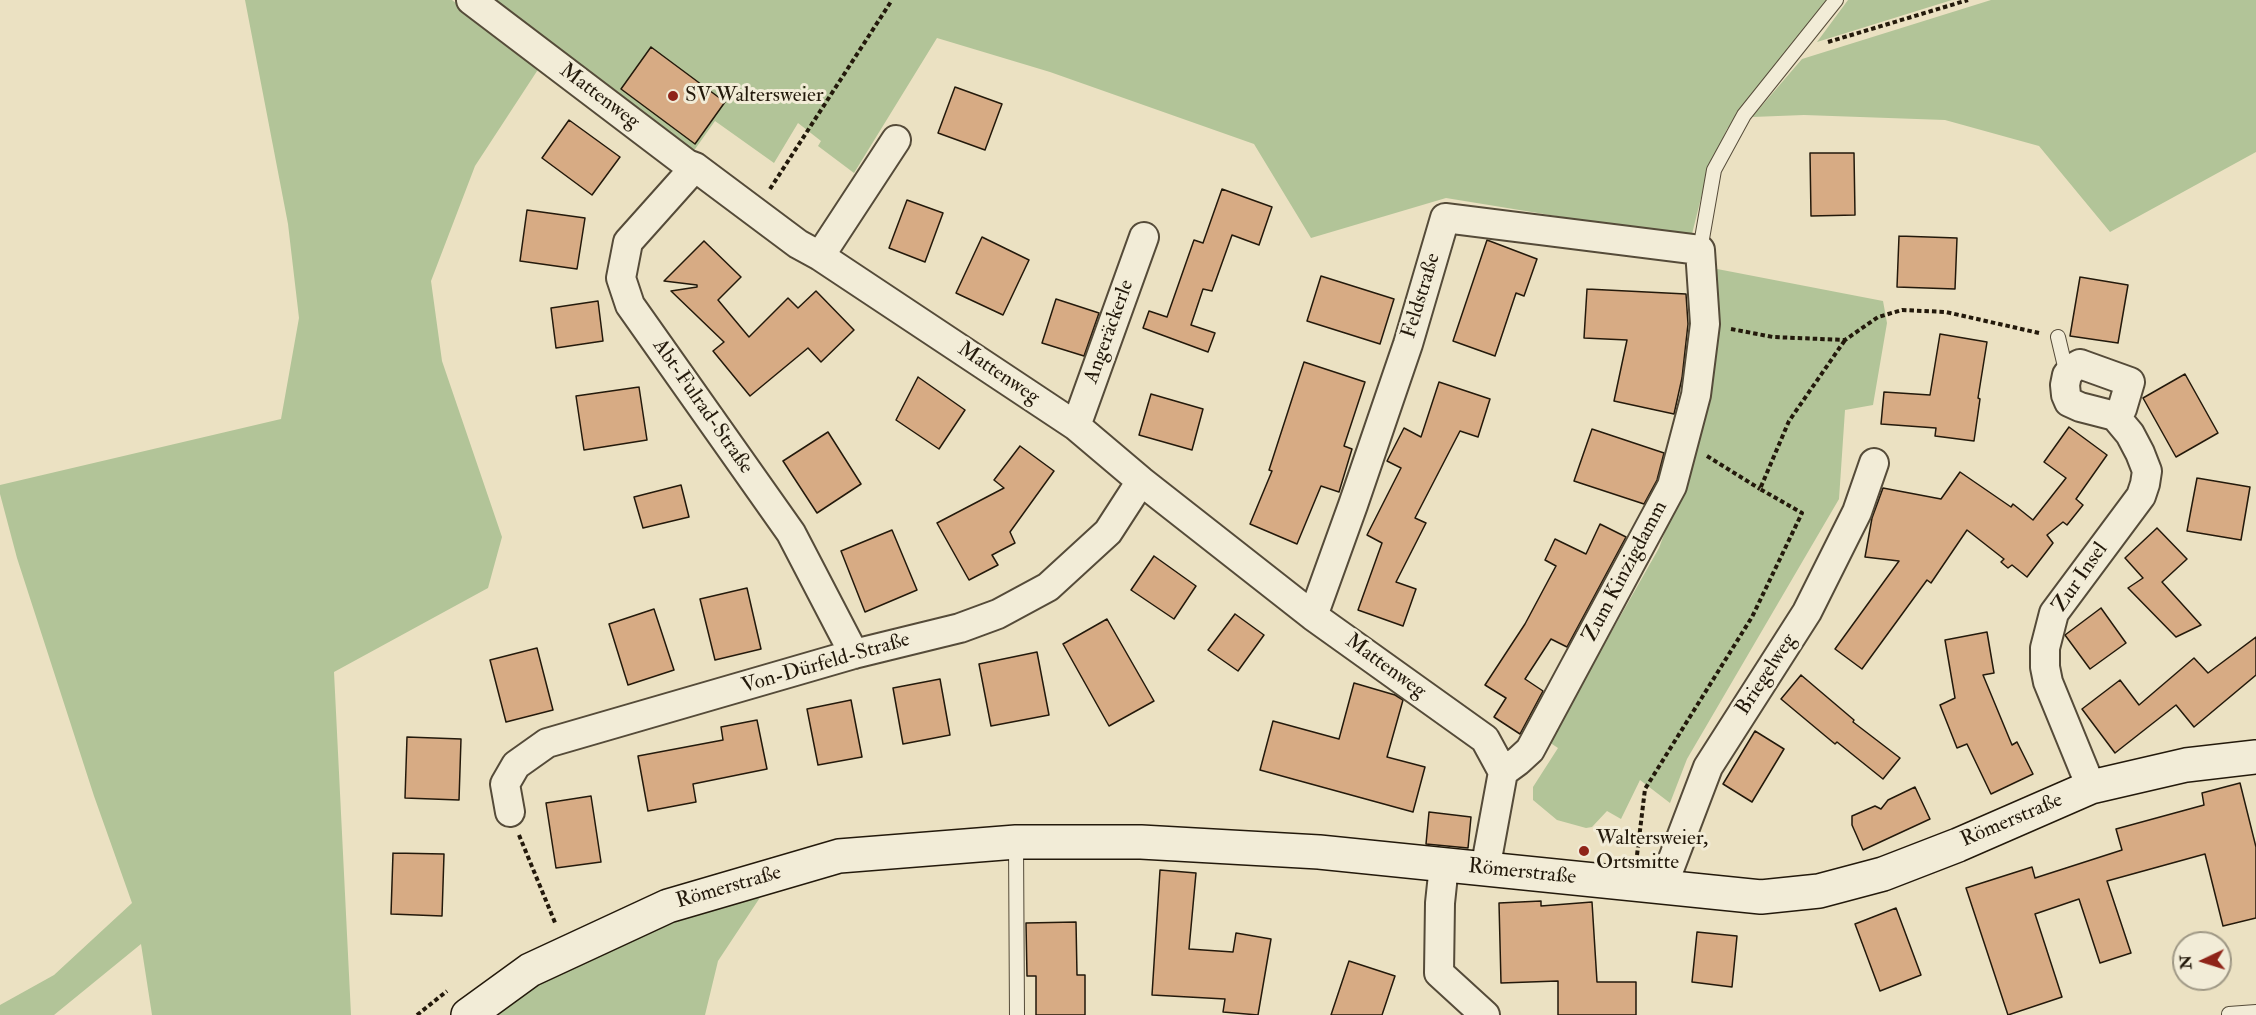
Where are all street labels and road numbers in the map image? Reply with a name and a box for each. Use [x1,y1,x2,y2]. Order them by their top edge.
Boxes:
street label: Mattenweg [554,59,644,135]
street label: Feldstraße [1397,250,1447,342]
street label: Angeräckerle [1080,277,1140,387]
street label: Abt-Fulrad-Straße [646,335,758,479]
street label: Mattenweg [952,337,1044,411]
street label: Zum Kinzigdamm [1578,497,1674,647]
street label: Zur Insel [2048,538,2114,618]
street label: Von-Dürfeld-Straße [739,628,913,700]
street label: Mattenweg [1340,629,1430,705]
street label: Briegelweg [1731,630,1803,720]
street label: Römerstraße [1957,788,2067,854]
street label: Römerstraße [1467,855,1577,891]
street label: Römerstraße [673,861,785,915]

